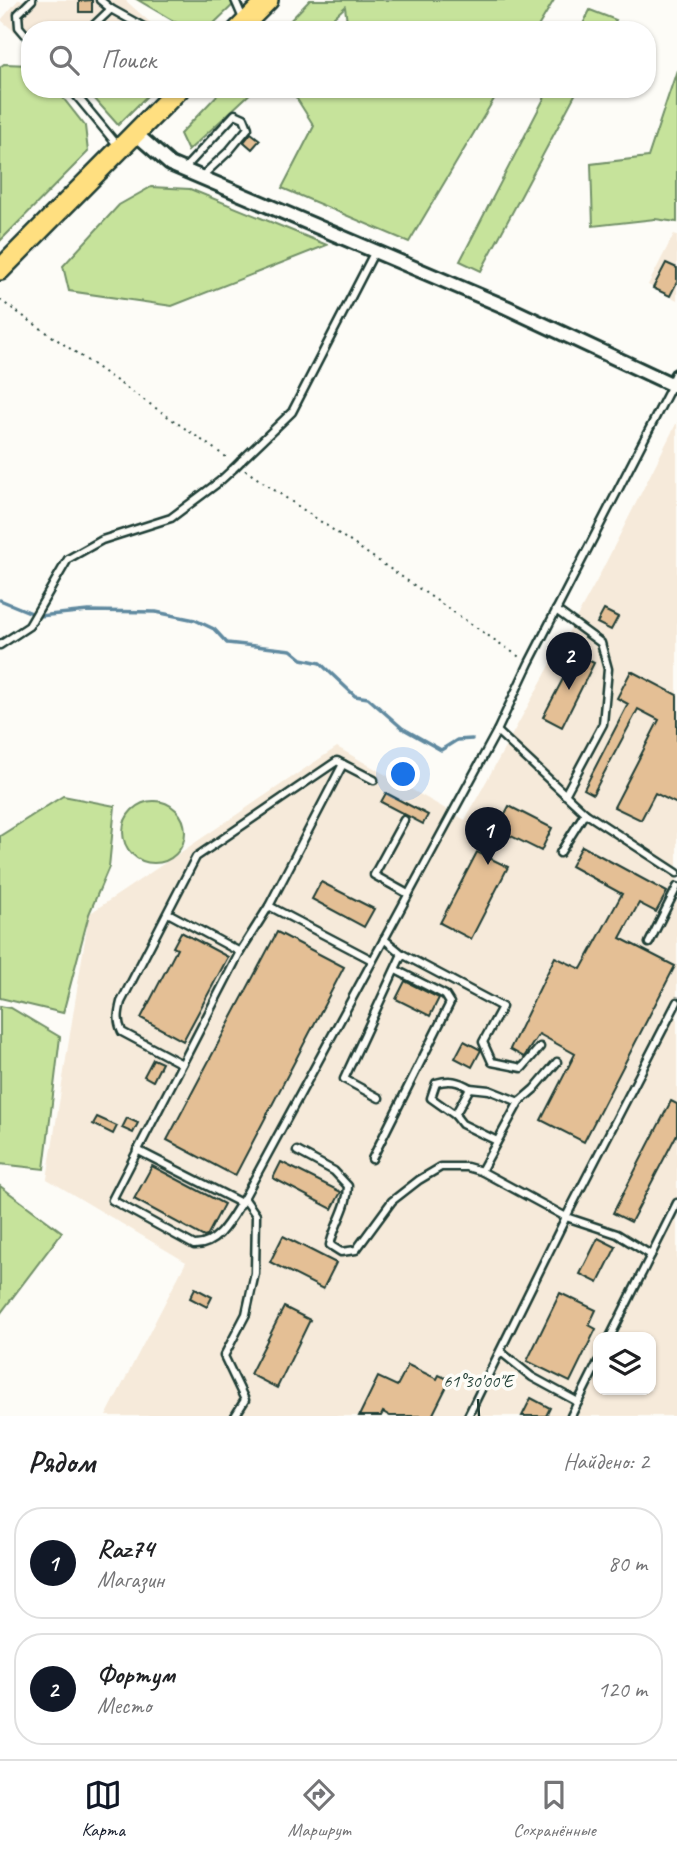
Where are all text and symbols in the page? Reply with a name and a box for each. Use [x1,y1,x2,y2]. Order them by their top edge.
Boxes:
search box [21,21,656,98]
icon: search [45,41,83,79]
text: Поиск [101,43,156,76]
pin: 2 [546,632,592,690]
your location [386,757,420,791]
pin: 1 [465,807,511,865]
map controls [593,1332,656,1395]
button: layers [593,1332,656,1395]
text: 61°30'00"E [443,1370,515,1392]
text: Рядом [28,1443,95,1481]
text: Найдено: 2 [563,1447,649,1476]
text: Raz74 [97,1532,154,1565]
text: 1 [48,1549,58,1578]
text: 80 m [608,1549,647,1578]
text: Магазин [97,1565,164,1594]
text: Фортум [97,1658,175,1691]
text: 2 [48,1675,58,1704]
text: 120 m [598,1675,647,1704]
text: Место [97,1691,151,1720]
tab: Карта [81,1776,125,1842]
tab: Маршрут [288,1776,350,1842]
tab: Сохранённые [513,1776,596,1842]

